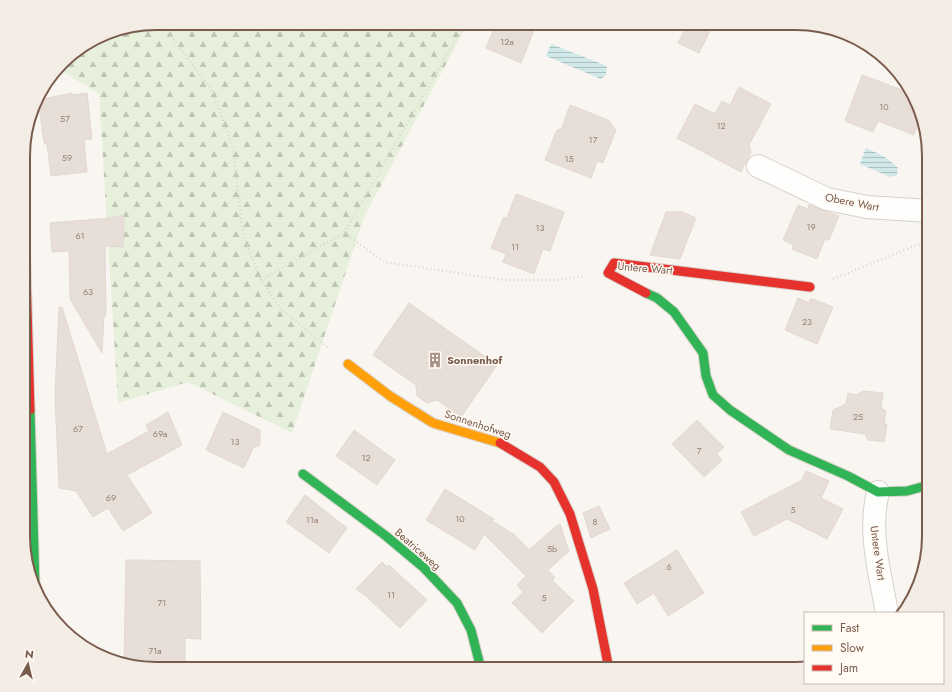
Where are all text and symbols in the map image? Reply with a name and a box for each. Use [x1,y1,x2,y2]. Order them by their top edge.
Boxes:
house number: 12a [500,35,514,48]
house number: 10 [879,100,889,113]
house number: 57 [60,112,70,125]
house number: 12 [716,119,726,132]
house number: 17 [589,133,598,146]
house number: 59 [62,151,72,164]
house number: 15 [564,152,574,165]
street label: Obere Wart [824,189,881,215]
house number: 19 [806,220,816,233]
house number: 13 [536,221,545,234]
house number: 61 [75,229,85,242]
house number: 11 [511,240,519,253]
street label: Untere Wart [617,258,673,278]
house number: 63 [83,285,93,298]
house number: 23 [802,315,812,328]
building icon: Sonnenhof [426,351,444,369]
place label: Sonnenhof [447,352,503,368]
street label: Sonnenhofweg [443,406,513,442]
house number: 25 [853,410,863,423]
house number: 67 [73,422,83,435]
house number: 69a [153,427,167,440]
house number: 13 [231,435,240,448]
house number: 7 [697,444,702,457]
house number: 12 [361,451,371,464]
house number: 69 [106,491,116,504]
house number: 5 [790,503,796,516]
house number: 10 [455,512,465,525]
house number: 11a [306,513,318,526]
house number: 8 [593,515,598,528]
street label: Beatriceweg [391,524,445,574]
street label: Untere Wart [866,525,890,582]
house number: 5b [547,542,557,555]
house number: 6 [666,560,672,573]
house number: 11 [387,588,395,601]
house number: 5 [541,591,547,604]
house number: 71 [158,596,166,609]
legend [804,612,944,684]
text: Fast [840,619,859,637]
text: Slow [840,639,865,657]
north arrow [8,644,48,684]
house number: 71a [148,644,162,657]
text: N [24,646,35,663]
text: Jam [838,659,858,677]

